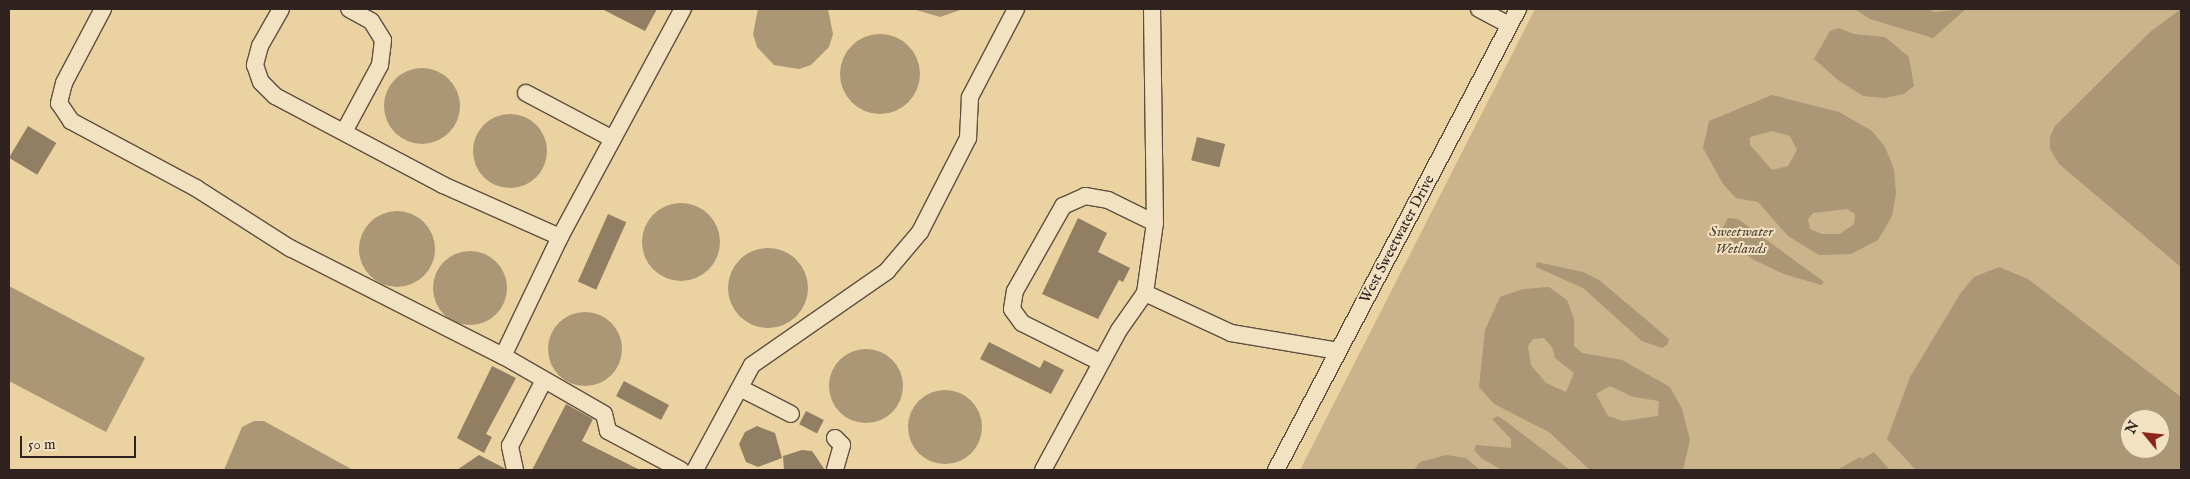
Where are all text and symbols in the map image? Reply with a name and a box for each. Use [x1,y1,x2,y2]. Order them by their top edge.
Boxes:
street label: West Sweetwater Drive [1356,172,1438,306]
park label: Sweetwater Wetlands [1709,222,1773,257]
north arrow [2120,409,2170,459]
text: N [2122,418,2143,437]
scale bar [22,426,139,458]
text: 50 m [28,435,56,454]

